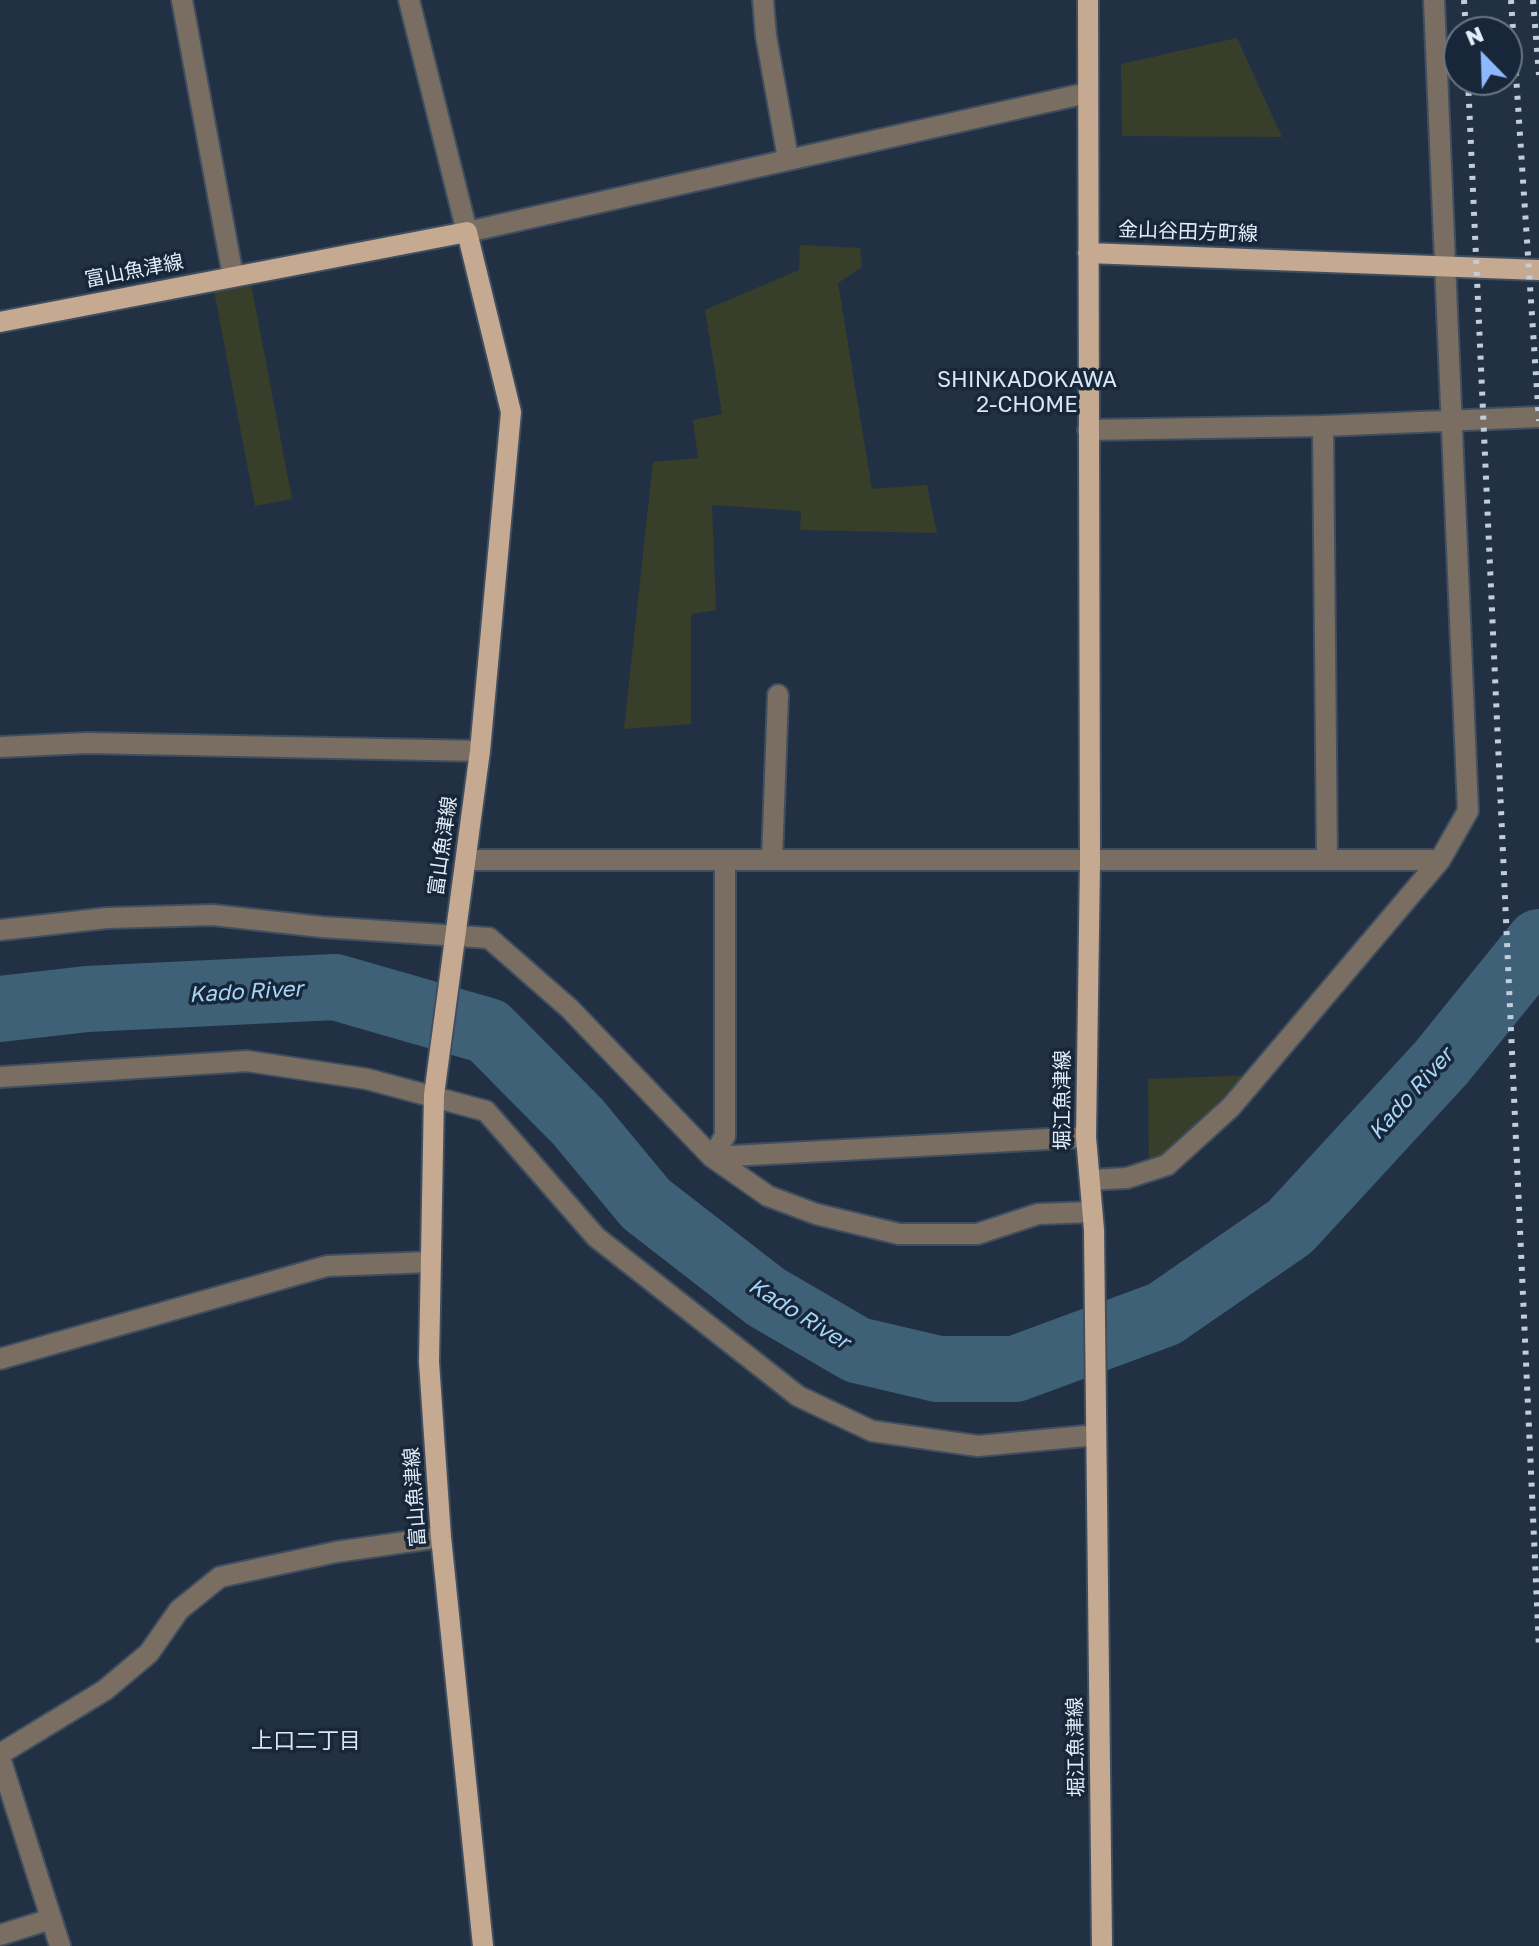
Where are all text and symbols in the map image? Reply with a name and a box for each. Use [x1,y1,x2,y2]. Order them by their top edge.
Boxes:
north arrow [1443,16,1523,96]
text: N [1461,20,1487,51]
street label: 金山谷田方町線 [1118,218,1258,246]
street label: 富山魚津線 [83,250,185,292]
district label: SHINKADOKAWA 2-CHOME [925,367,1129,418]
street label: 富山魚津線 [424,795,462,897]
water label: Kado River [189,976,303,1008]
water label: Kado River [1363,1043,1459,1145]
street label: 堀江魚津線 [1051,1050,1075,1150]
water label: Kado River [744,1273,854,1355]
street label: 富山魚津線 [400,1446,430,1548]
street label: 堀江魚津線 [1063,1697,1089,1797]
district label: 上口二丁目 [251,1728,361,1754]

